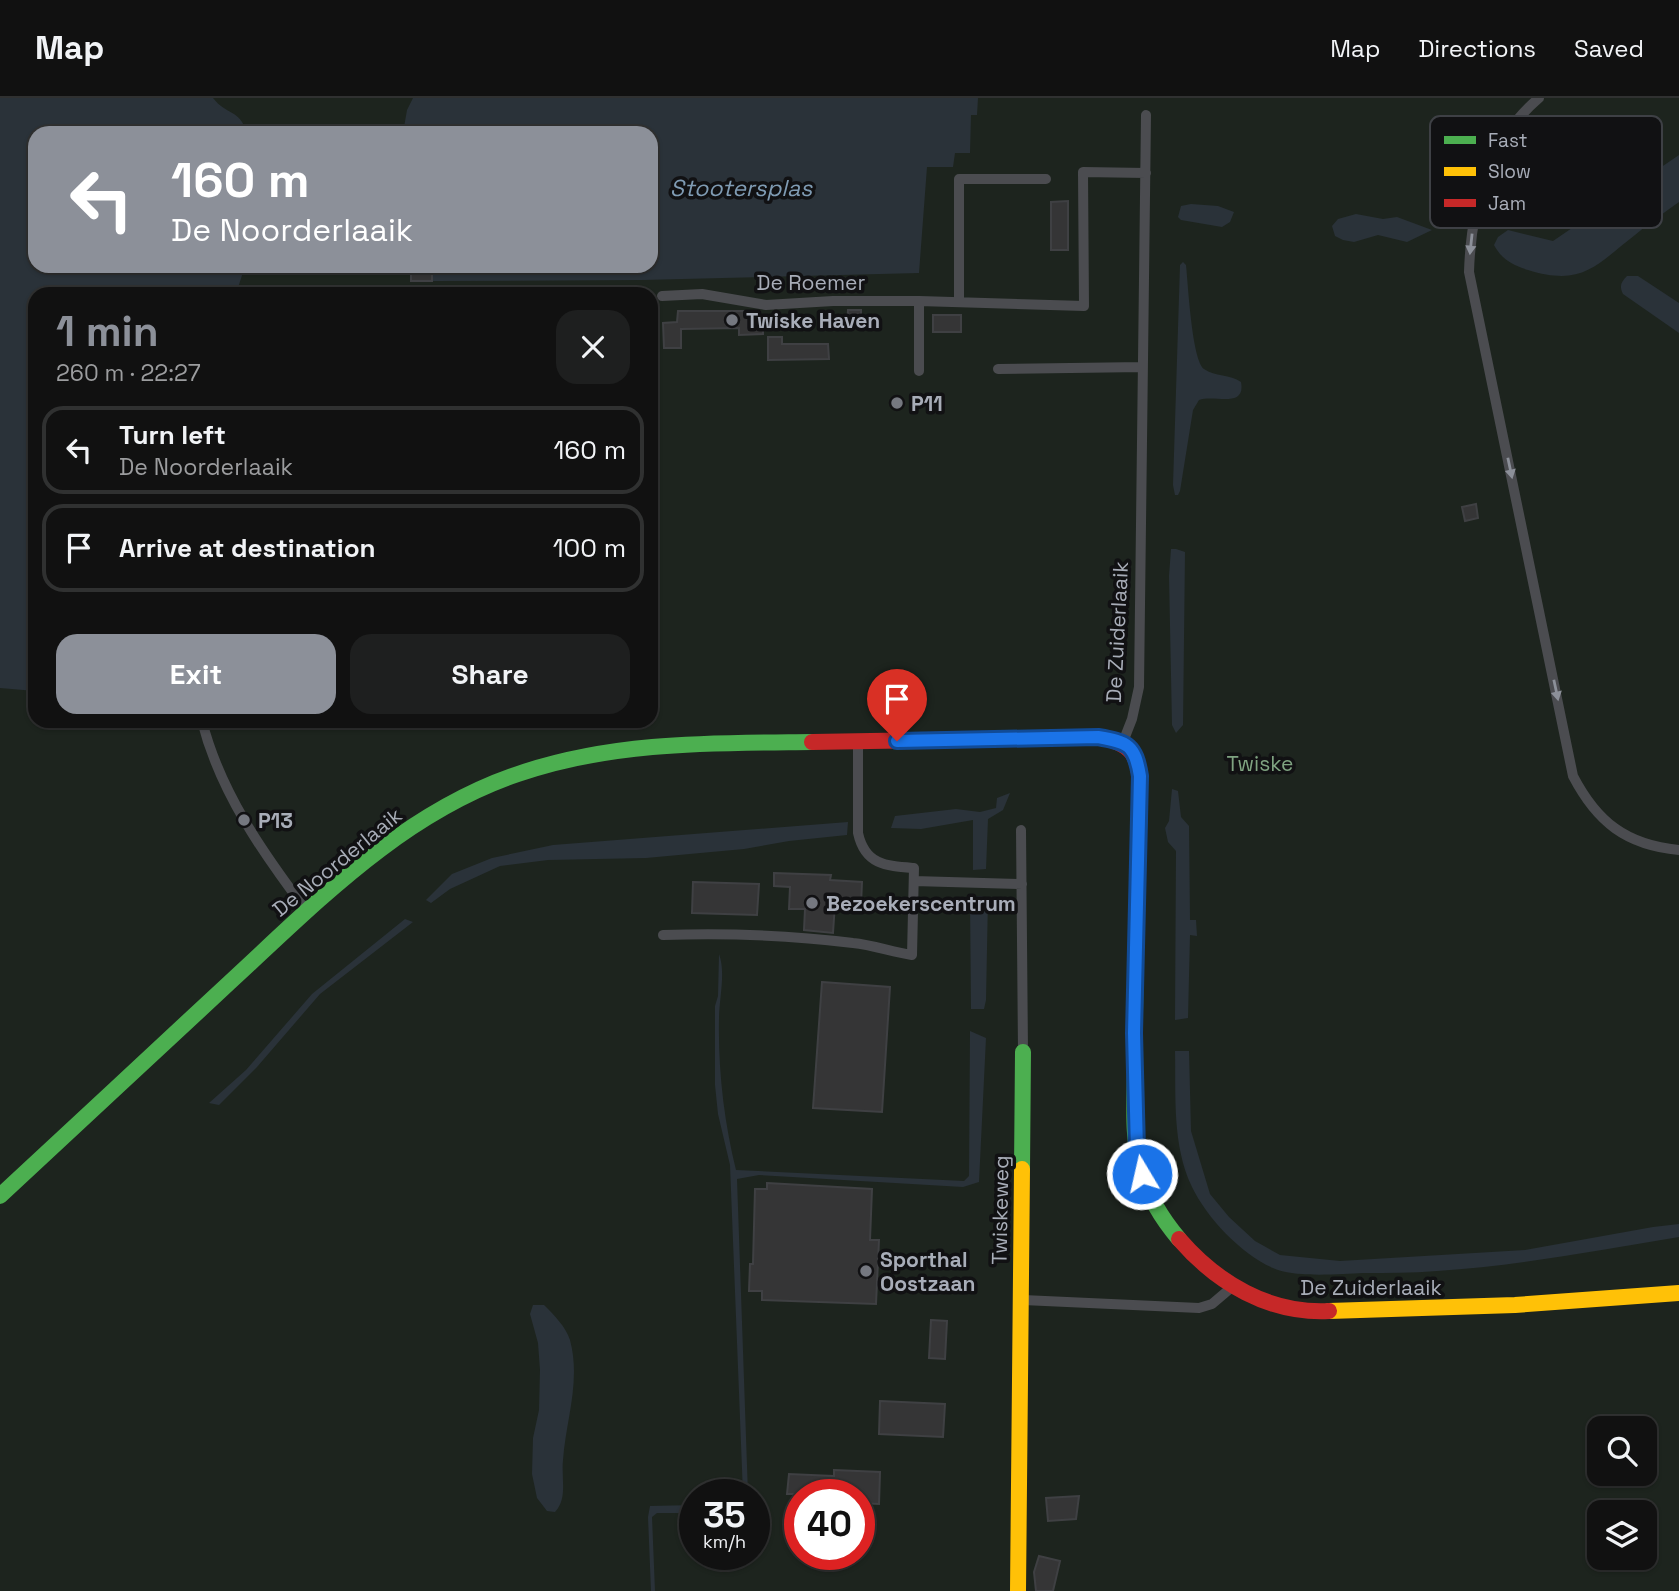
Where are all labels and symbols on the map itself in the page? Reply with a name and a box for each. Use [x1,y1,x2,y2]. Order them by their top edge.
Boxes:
legend [1430,116,1662,228]
text: Fast [1488,128,1528,153]
text: Slow [1488,159,1531,184]
water label: Stootersplas [670,173,813,203]
text: Jam [1488,191,1526,216]
one-way arrow [1465,234,1476,256]
street label: De Roemer [757,269,865,296]
place label: Twiske Haven [746,307,880,334]
marker: Twiske Haven [724,312,740,328]
place label: P11 [911,390,943,417]
marker: P11 [889,395,905,411]
one-way arrow [1504,457,1515,479]
street label: De Zuiderlaaik [1100,561,1134,703]
pin [867,669,927,741]
one-way arrow [1550,679,1561,701]
park label: Twiske [1227,750,1293,777]
street label: De Noorderlaaik [267,802,407,922]
place label: P13 [258,807,293,834]
marker: P13 [236,812,252,828]
place label: Bezoekerscentrum [826,890,1016,917]
marker: Bezoekerscentrum [804,895,820,911]
position arrow [1105,1137,1179,1211]
street label: Twiskeweg [986,1155,1014,1265]
place label: Sporthal Oostzaan [880,1246,976,1297]
marker: Sporthal Oostzaan [858,1263,874,1279]
street label: De Zuiderlaaik [1300,1274,1442,1301]
speed limit sign: 40 [784,1479,875,1570]

